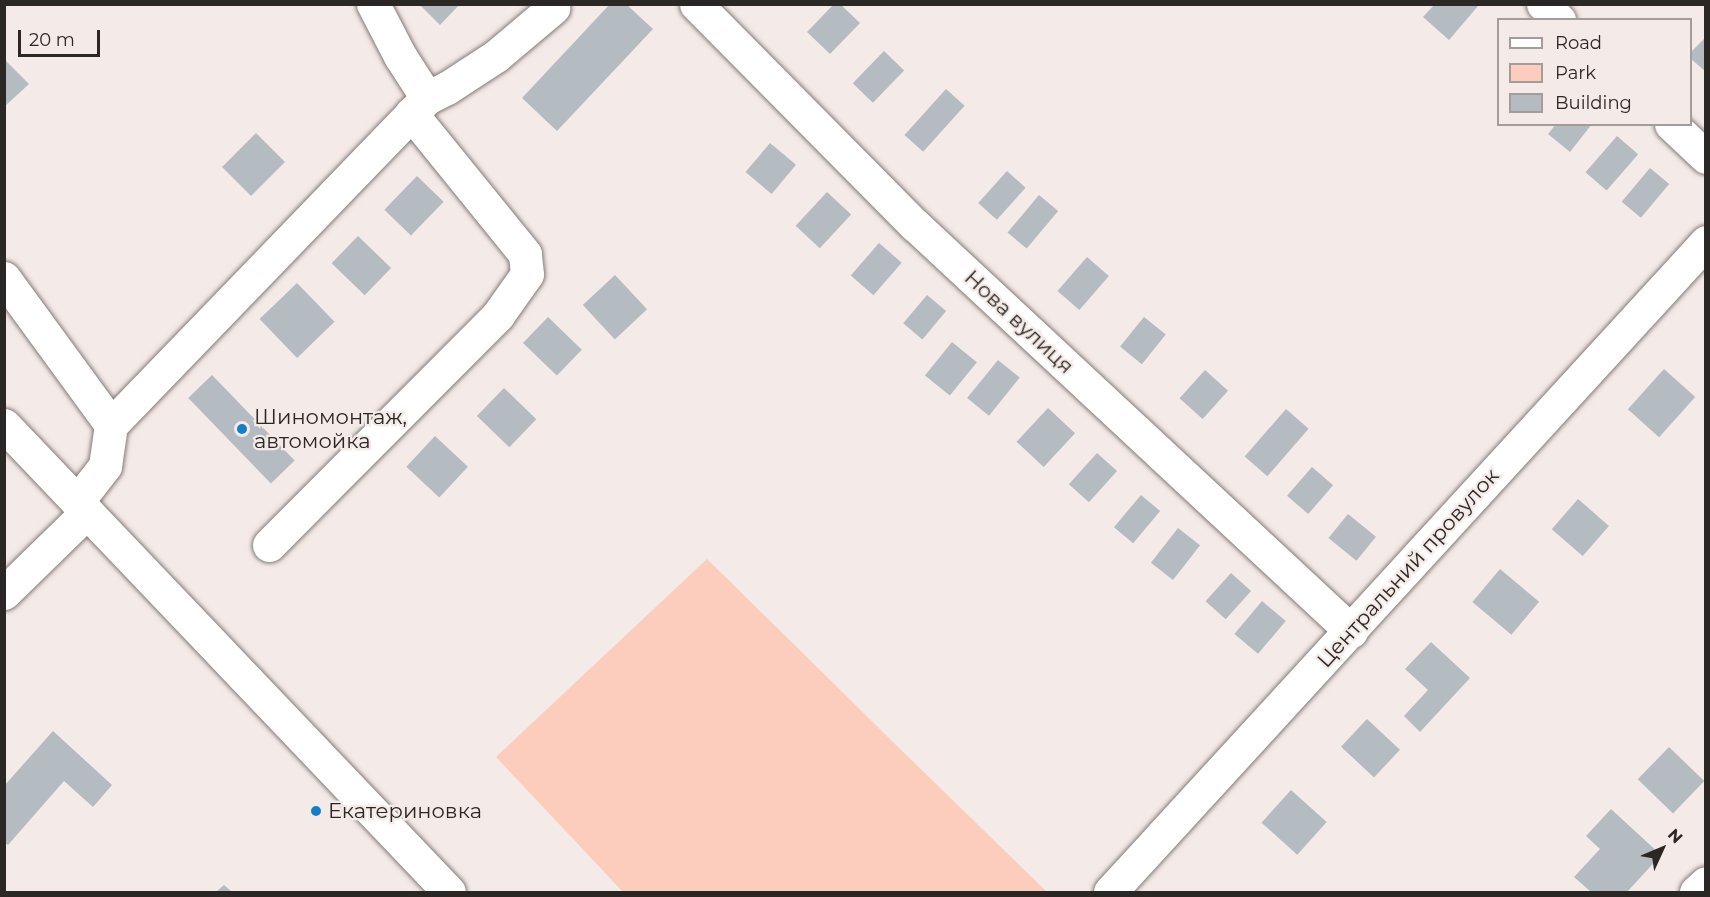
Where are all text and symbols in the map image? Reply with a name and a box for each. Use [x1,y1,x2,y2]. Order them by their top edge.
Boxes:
scale bar [21,18,104,56]
legend [1497,18,1692,126]
text: 20 m [29,29,75,51]
text: Road [1555,32,1602,54]
text: Park [1555,62,1596,84]
text: Building [1555,92,1632,114]
street label: Нова вулиця [959,265,1079,379]
place label: Шиномонтаж, автомойка [254,404,407,454]
marker: Шиномонтаж, автомойка [235,422,249,436]
street label: Центральний провулок [1312,463,1504,673]
place label: Екатериновка [328,798,482,824]
marker: Екатериновка [309,804,323,818]
north arrow [1632,819,1692,879]
text: N [1664,825,1687,847]

